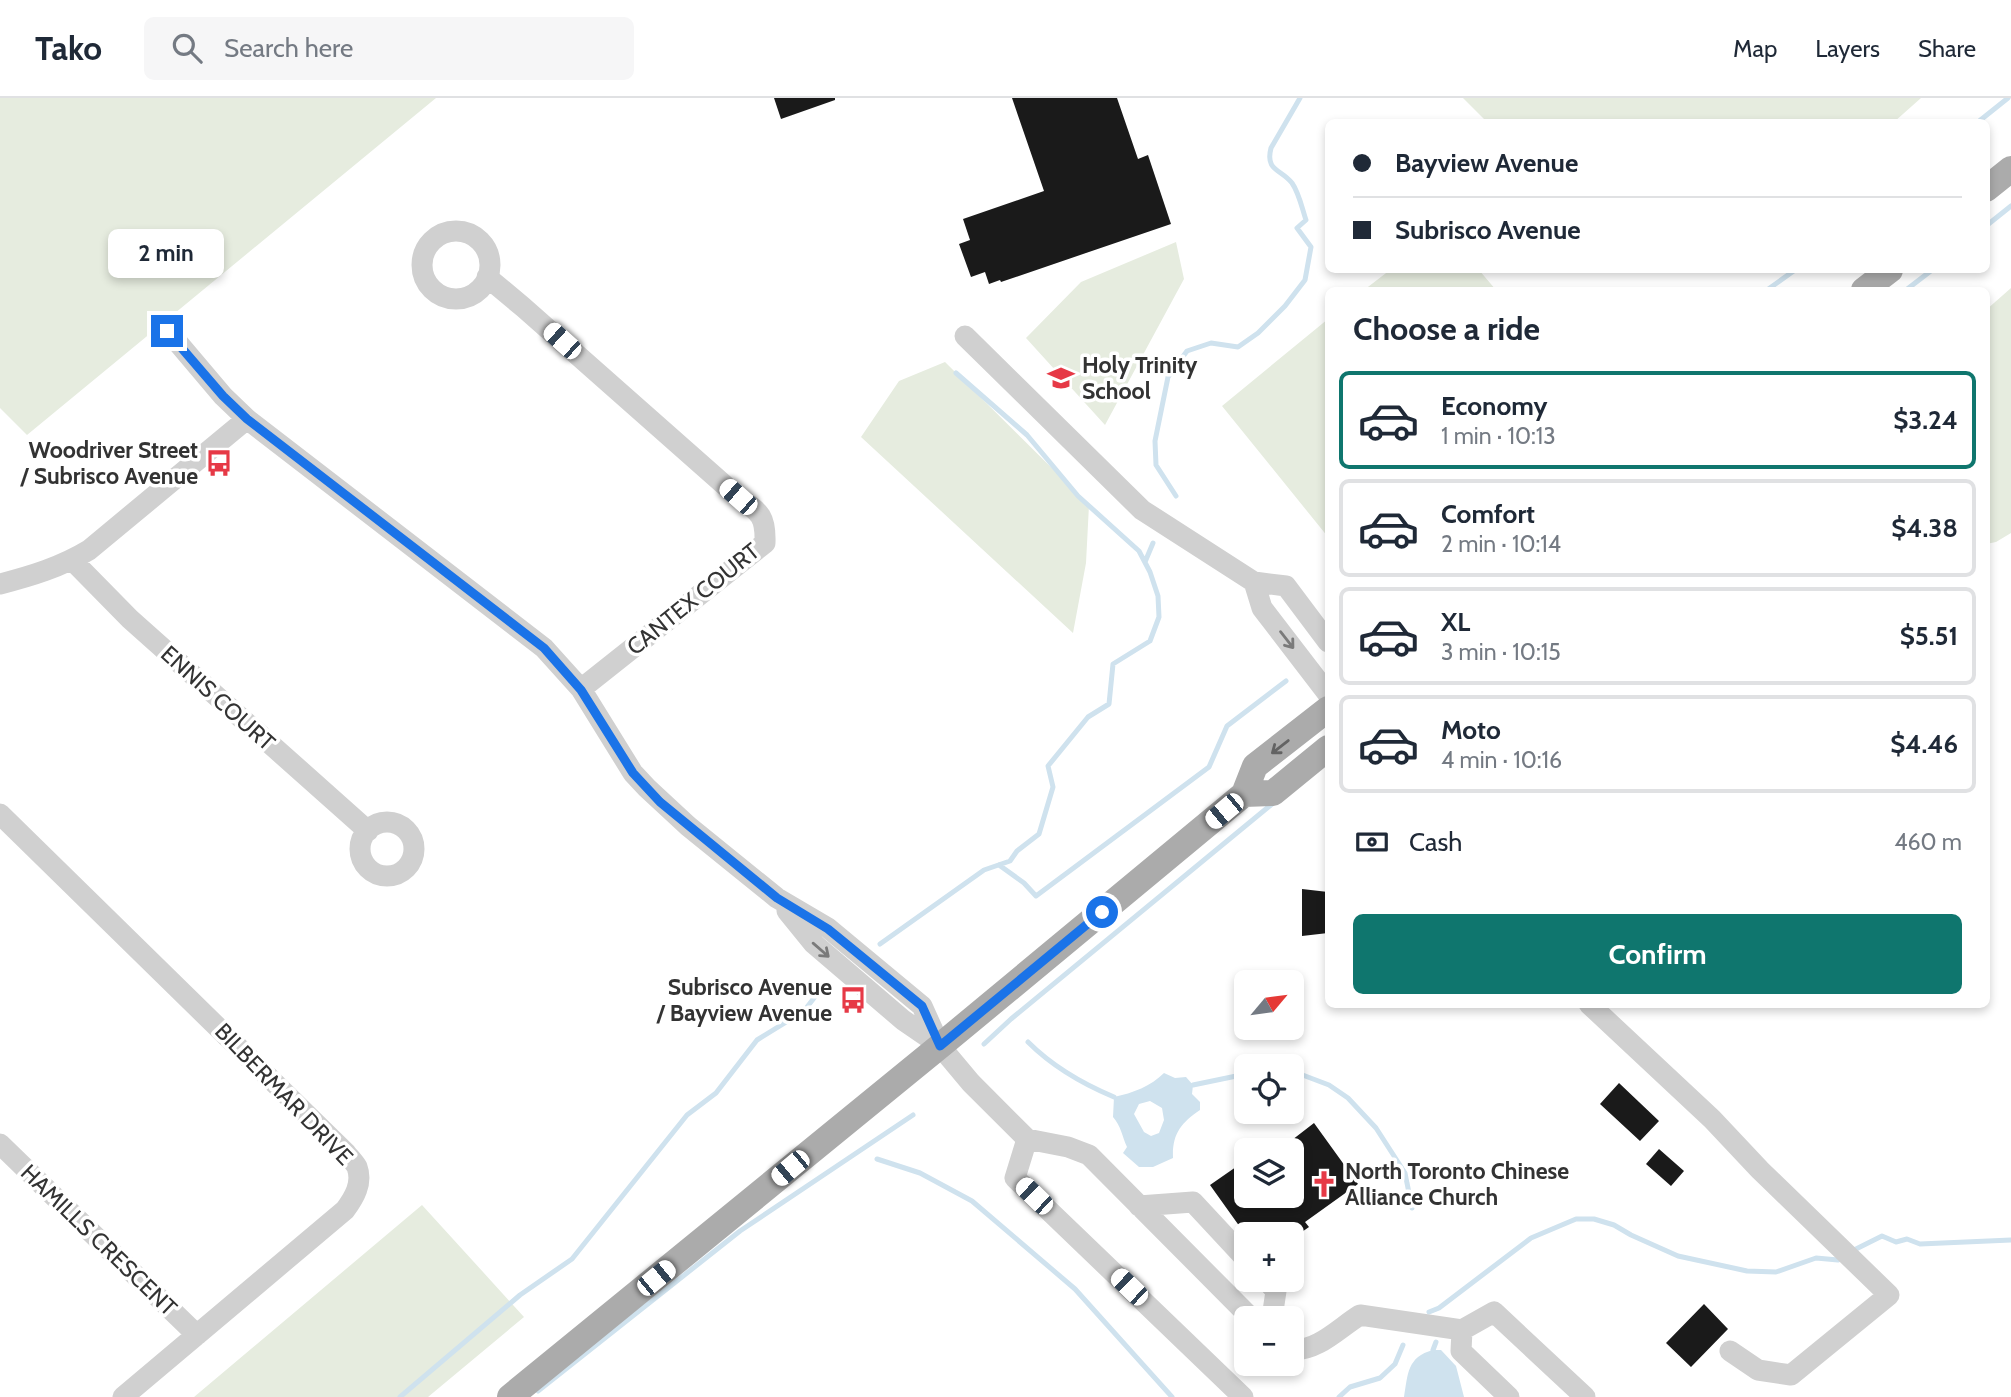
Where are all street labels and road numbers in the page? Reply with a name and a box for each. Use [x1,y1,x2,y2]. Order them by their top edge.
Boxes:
street label: CANTEX COURT [621,537,765,661]
street label: ENNIS COURT [155,640,281,756]
street label: BILBERMAR DRIVE [209,1017,359,1171]
street label: HAMILLS CRESCENT [15,1158,183,1322]

